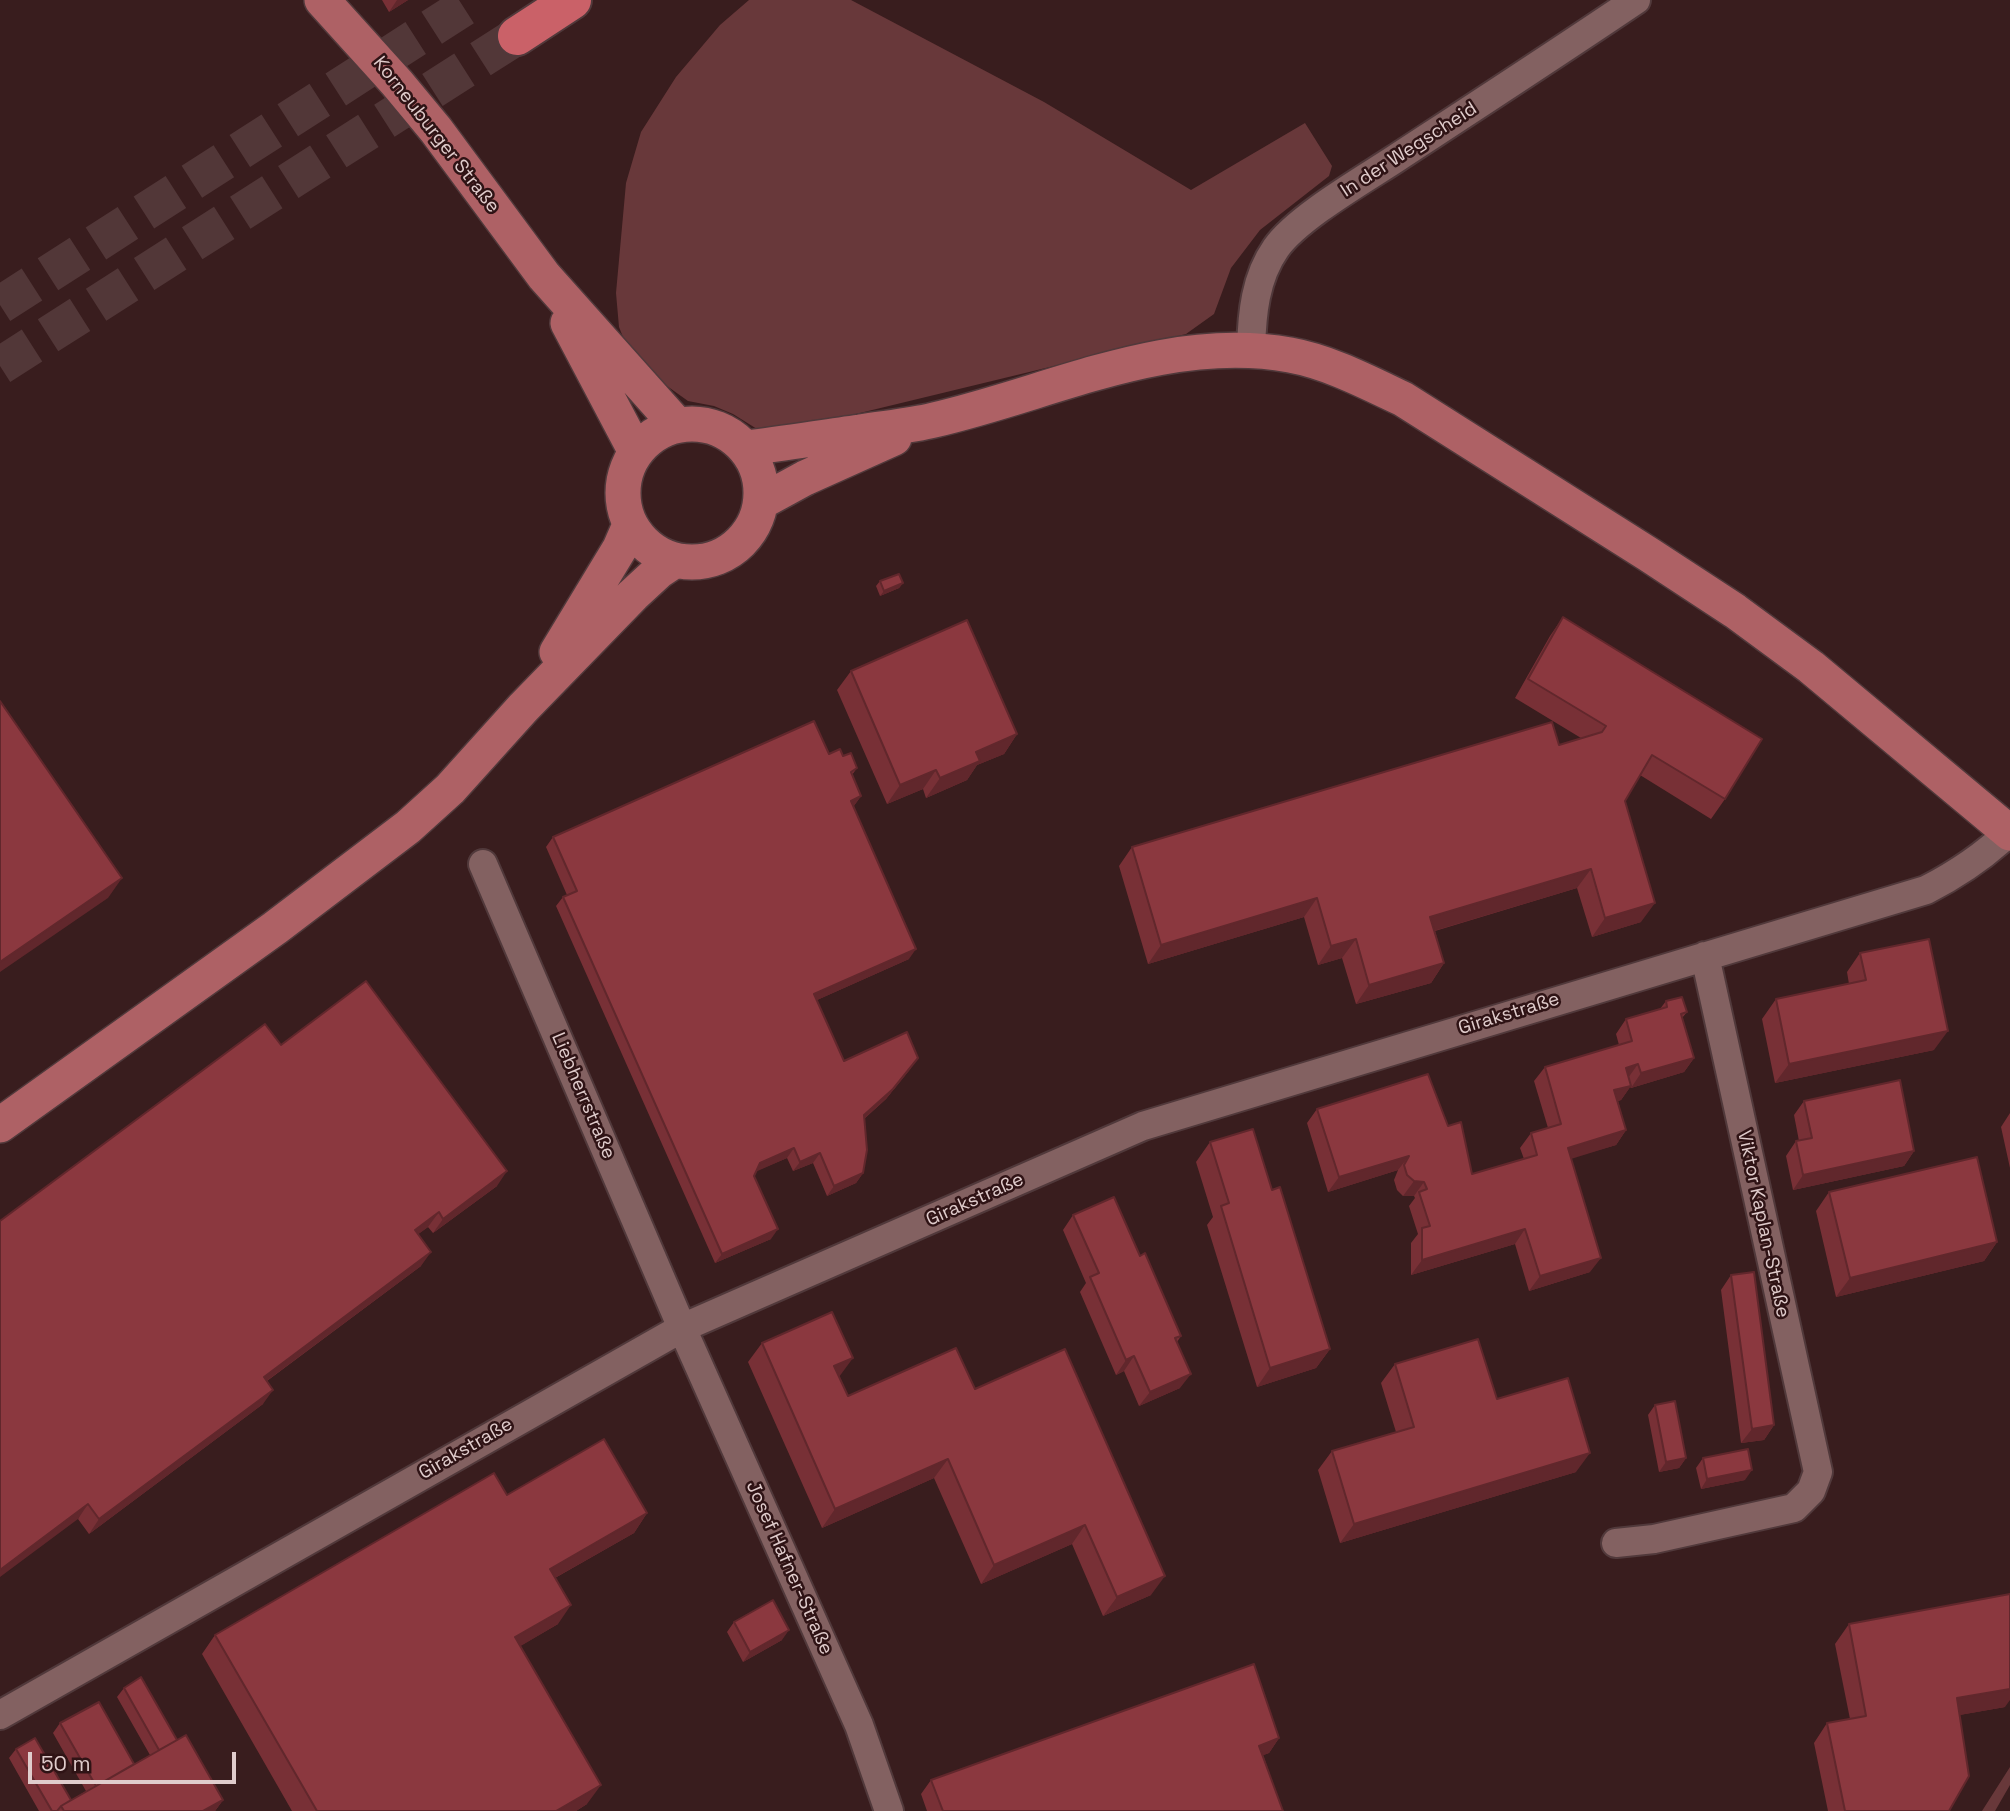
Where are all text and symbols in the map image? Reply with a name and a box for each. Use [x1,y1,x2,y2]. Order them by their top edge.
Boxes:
street label: Korneuburger Straße [368,52,504,218]
street label: In der Wegscheid [1337,98,1481,202]
street label: Girakstraße [1456,988,1562,1040]
street label: Liebherrstraße [546,1029,620,1163]
street label: Viktor Kaplan-Straße [1732,1128,1794,1320]
street label: Girakstraße [923,1168,1027,1232]
street label: Girakstraße [415,1413,517,1485]
street label: Josef Hafner-Straße [740,1478,838,1658]
scale bar [32,1738,240,1782]
text: 50 m [41,1750,91,1777]

